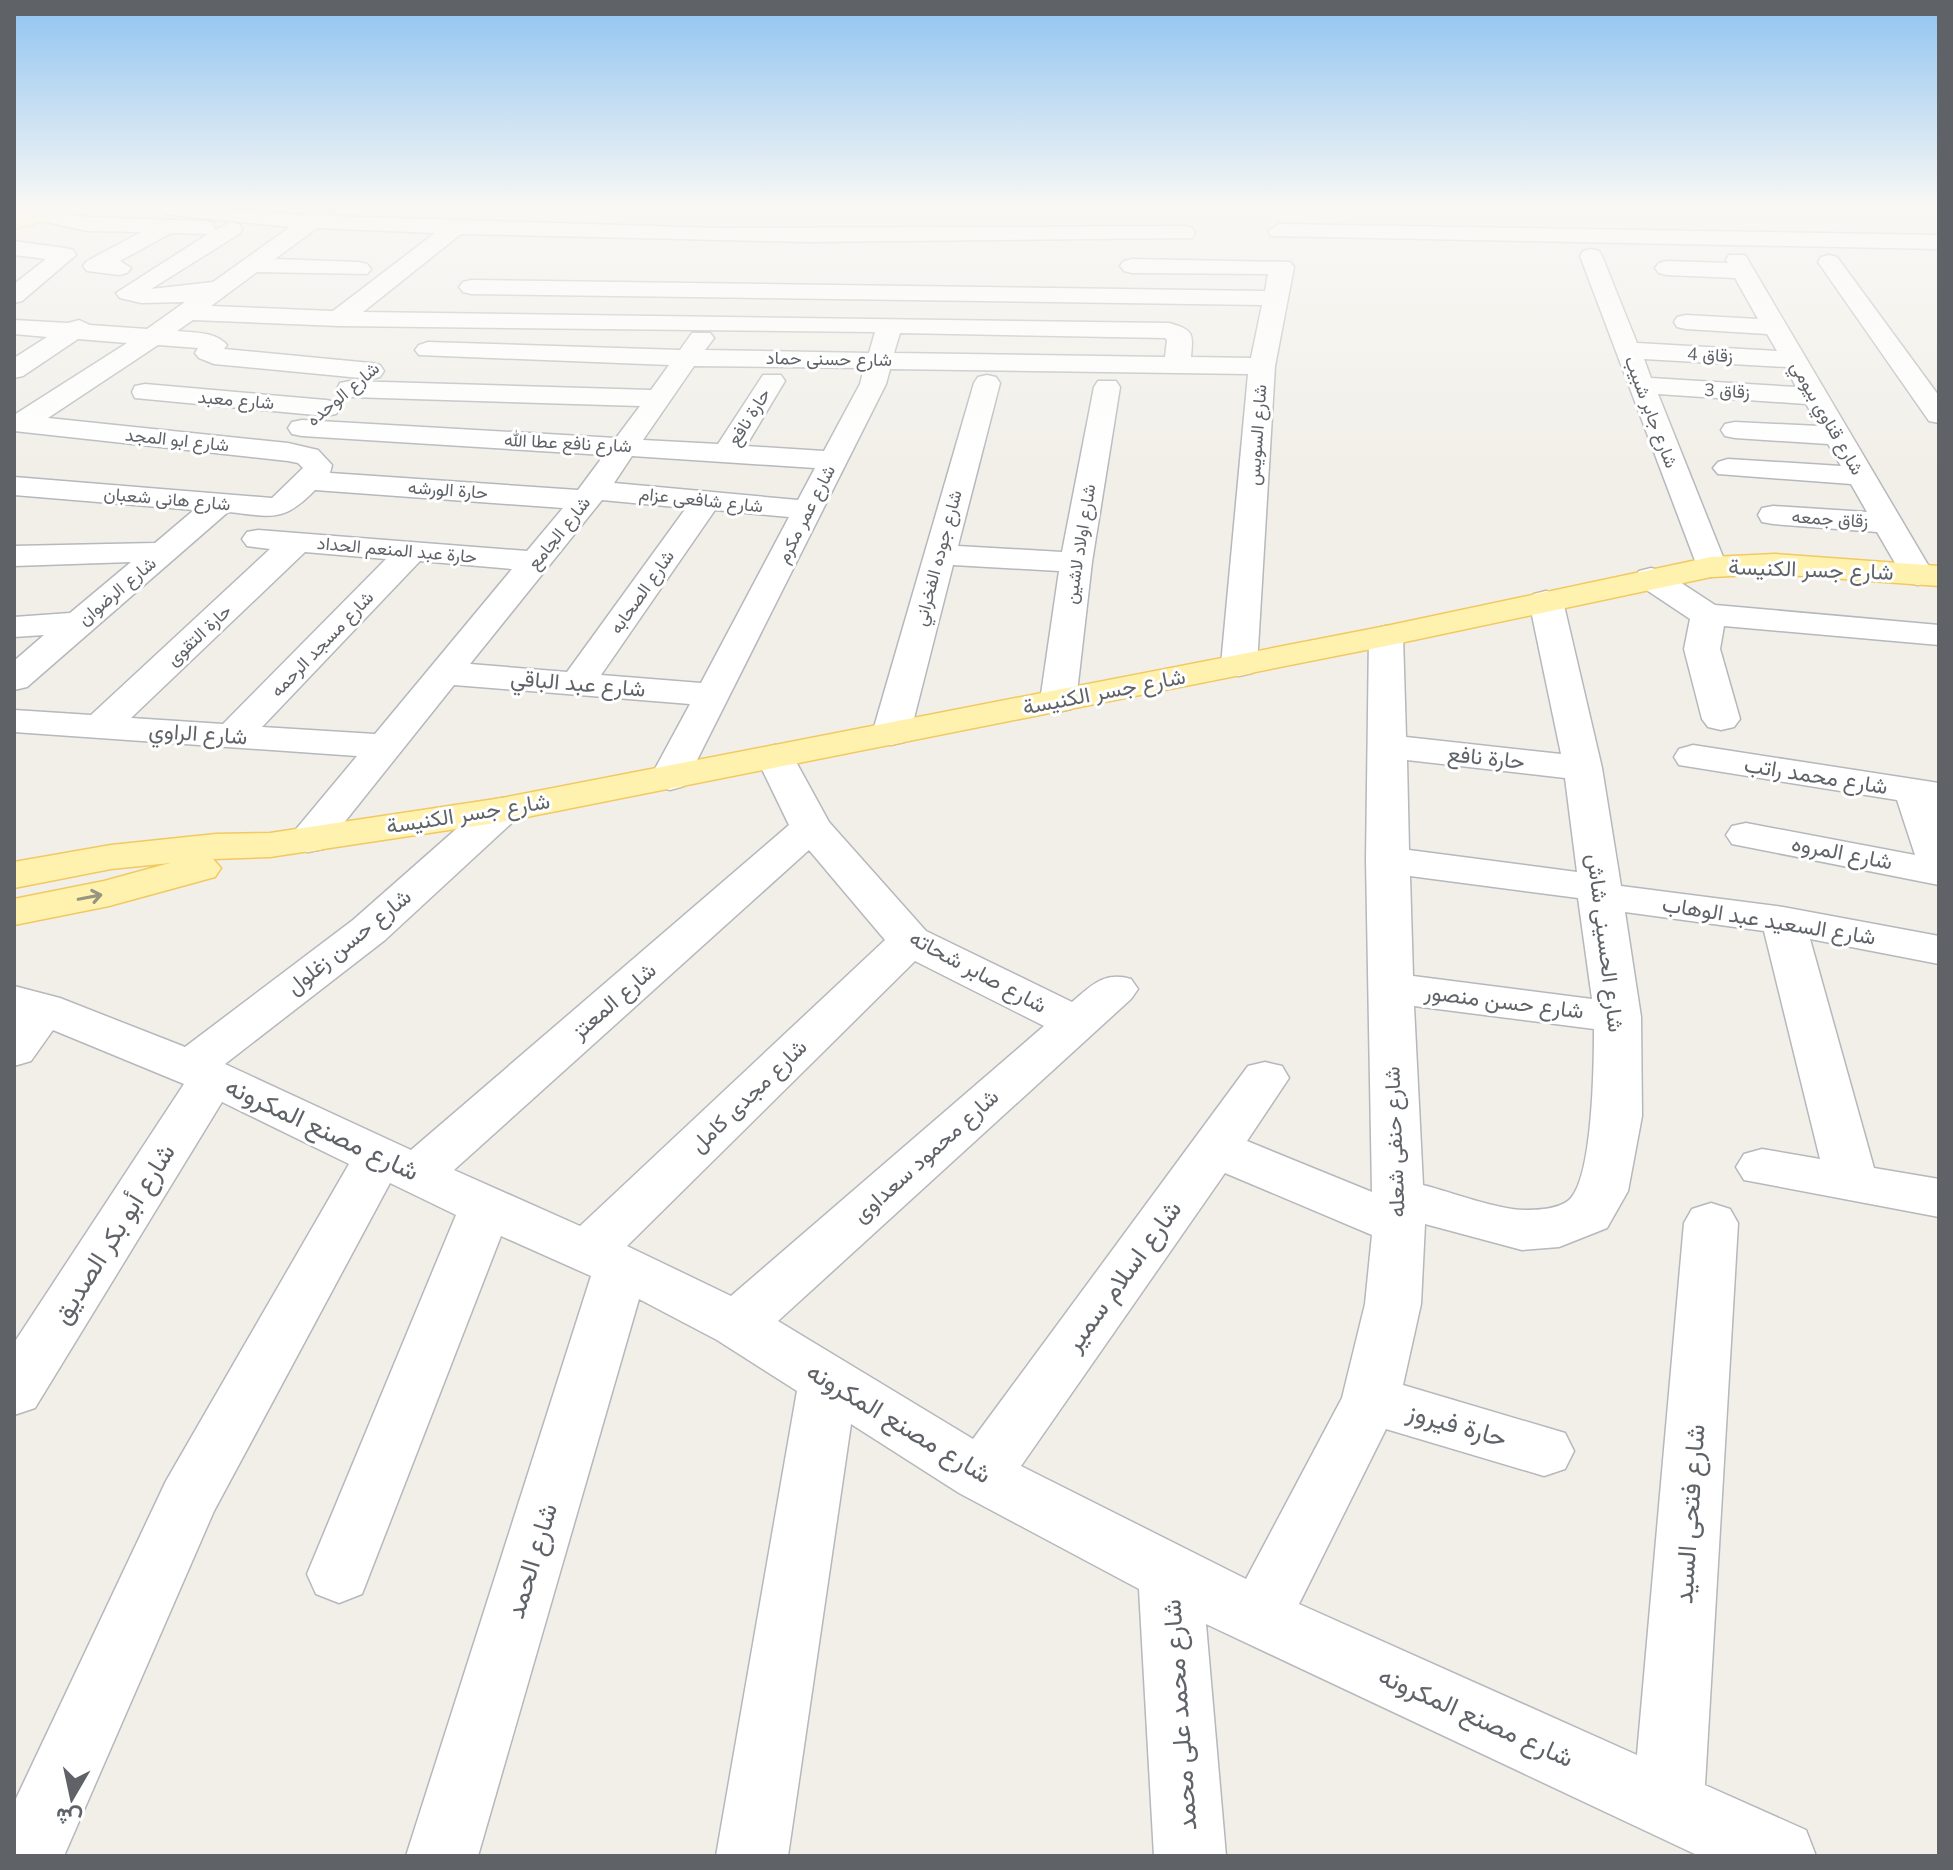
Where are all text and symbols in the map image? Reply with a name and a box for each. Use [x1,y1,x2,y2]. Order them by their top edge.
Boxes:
street label: زقاق 4 [1687,342,1733,368]
street label: شارع حسنى حماد [766,346,892,372]
street label: شارع جابر شبيب [1619,353,1683,471]
street label: شارع الوحده [301,356,385,432]
street label: شارع قناوي بيومي [1782,357,1869,481]
street label: زقاق 3 [1704,378,1750,404]
street label: حارة نافع [722,384,776,450]
street label: شارع السويس [1241,384,1273,486]
street label: شارع معبد [197,385,275,415]
street label: شارع ابو المجد [124,423,230,457]
street label: شارع نافع عطا الله [504,428,632,458]
street label: شارع عمر مكرم [771,461,841,567]
street label: حارة الورشه [407,475,489,505]
street label: شارع هانى شعبان [103,482,231,516]
street label: شارع شافعى عزام [638,482,764,518]
street label: شارع اولاد لاشين [1059,482,1101,606]
street label: شارع جوده الفخراني [908,487,971,629]
street label: شارع الجامع [522,491,596,575]
street label: زقاق جمعه [1791,504,1869,534]
street label: حارة عبد المنعم الحداد [316,531,478,569]
street label: شارع الصحابه [604,545,680,639]
street label: شارع الرضوان [73,551,161,631]
street label: شارع جسر الكنيسة [1728,552,1894,588]
street label: شارع مسجد الرحمه [265,586,379,702]
street label: حارة التقوى [161,599,237,671]
street label: شارع جسر الكنيسة [1020,661,1188,723]
street label: شارع عبد الباقي [509,663,647,708]
street label: شارع الراوي [147,716,248,755]
street label: حارة نافع [1446,739,1526,777]
street label: شارع محمد راتب [1742,750,1890,802]
street label: شارع جسر الكنيسة [384,786,552,842]
street label: شارع المروه [1789,829,1895,877]
street label: شارع الحسينى شاش [1579,852,1631,1034]
street label: شارع حسن زغلول [280,882,418,1002]
one-way arrow [77,888,103,903]
street label: شارع السعيد عبد الوهاب [1660,889,1878,953]
street label: شارع صابر شحاته [904,923,1052,1021]
street label: شارع المعتز [564,956,663,1047]
street label: شارع حسن منصور [1422,977,1585,1027]
street label: شارع مجدى كامل [684,1033,814,1159]
street label: شارع حنفى شعله [1377,1066,1413,1218]
street label: شارع مصنع المكرونه [219,1069,425,1189]
street label: شارع محمود سعداوى [846,1082,1006,1230]
street label: شارع أبو بكر الصديق [44,1137,184,1331]
street label: شارع اسلام سمير [1056,1193,1190,1360]
street label: شارع مصنع المكرونه [800,1354,998,1492]
street label: حارة فيروز [1402,1394,1511,1456]
street label: شارع فتحى السيد [1666,1423,1714,1605]
street label: شارع الحمد [498,1499,566,1623]
street label: شارع محمد على محمد [1154,1598,1206,1832]
street label: شارع مصنع المكرونه [1373,1658,1579,1776]
north arrow [32,1758,112,1838]
text: ش [54,1800,84,1834]

